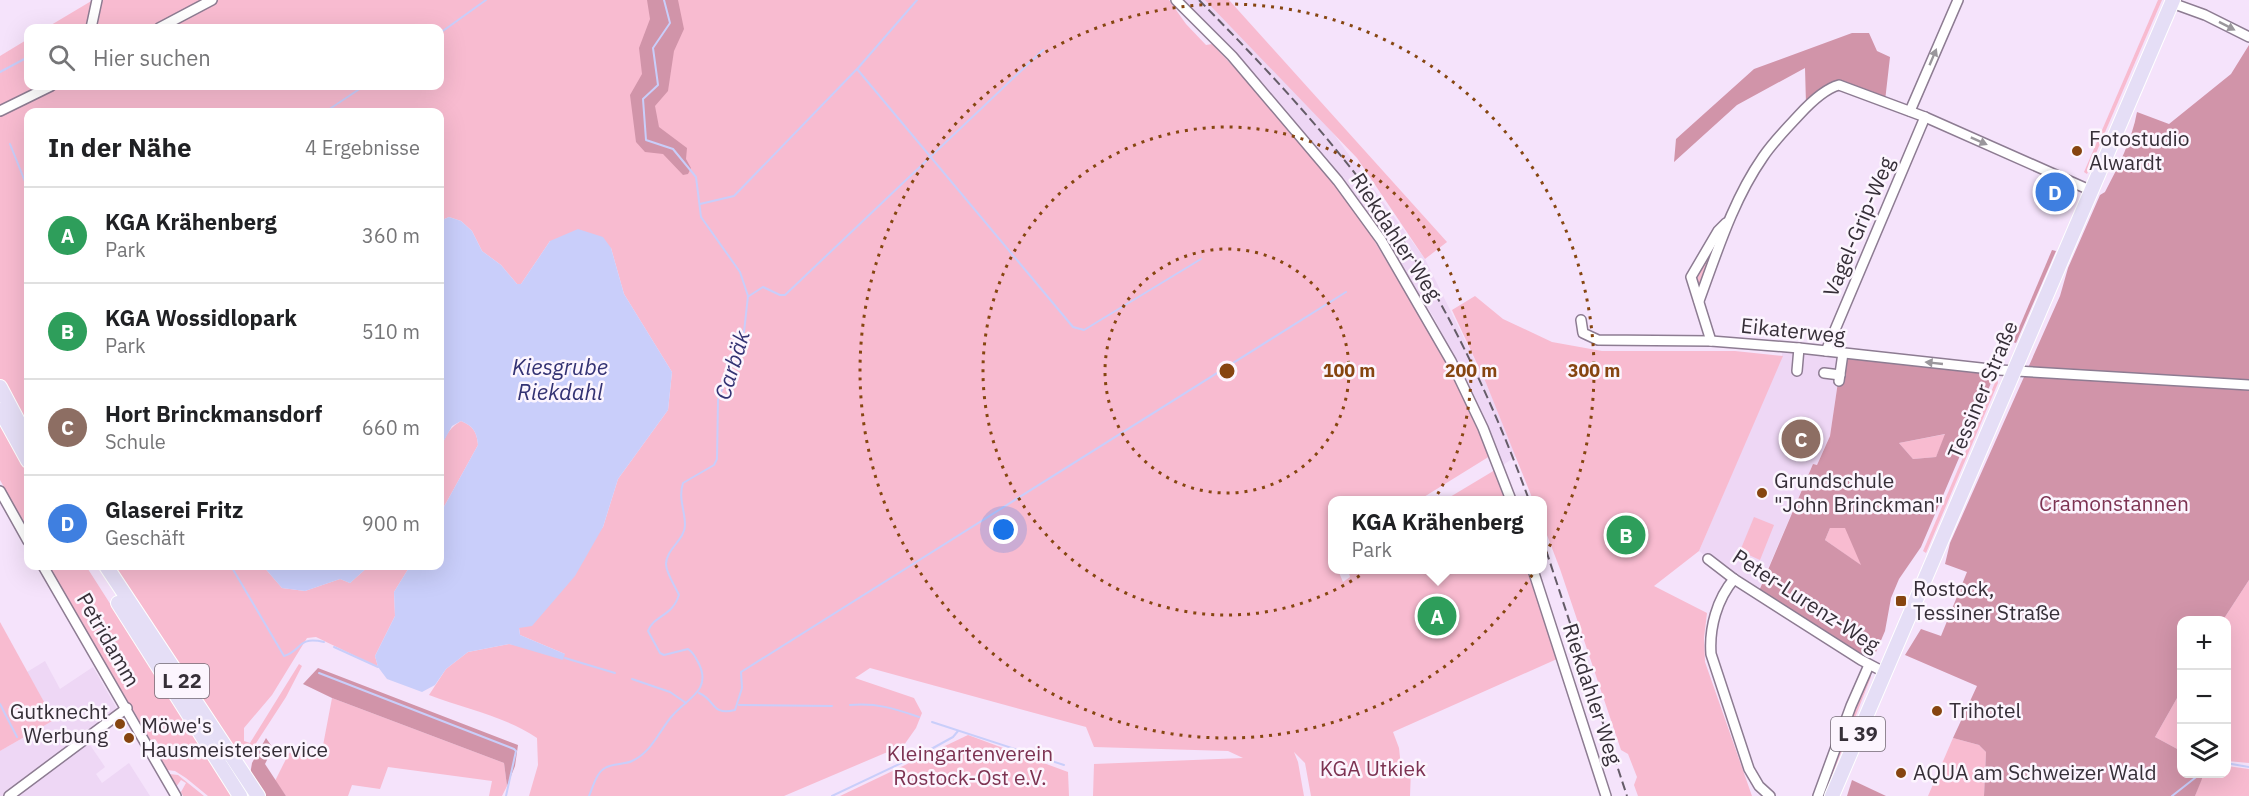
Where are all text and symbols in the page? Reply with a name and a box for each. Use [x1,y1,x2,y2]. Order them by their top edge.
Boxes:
one-way arrow [2219,21,2236,31]
search box [24,24,444,90]
icon: search [45,41,78,74]
text: Hier suchen [93,43,211,72]
one-way arrow [1928,48,1938,66]
place label: Fotostudio Alwardt [2089,124,2190,176]
text: In der Nähe [48,130,192,164]
text: 4 Ergebnisse [305,134,420,161]
one-way arrow [1970,137,1988,146]
marker: Fotostudio Alwardt [2070,144,2084,158]
street label: Vagel-Grip-Weg [1816,152,1900,301]
street label: Riekdahler Weg [1345,167,1449,306]
pin: D [2036,170,2074,214]
text: KGA Krähenberg [105,207,277,236]
text: A [61,222,74,249]
text: 360 m [362,222,420,249]
text: Park [105,236,145,263]
text: KGA Wossidlopark [105,303,297,332]
street label: Eikaterweg [1739,311,1847,349]
street label: Tessiner Straße [1940,316,2024,463]
text: B [61,318,74,345]
text: 510 m [362,318,420,345]
water label: Carbäk [707,326,756,403]
text: Park [105,332,145,359]
water label: Kiesgrube Riekdahl [512,352,608,406]
one-way arrow [1925,358,1944,368]
text: 100 m [1323,359,1375,382]
text: 200 m [1445,359,1497,382]
text: 300 m [1568,359,1620,382]
centre of rings [1217,361,1237,381]
text: Hort Brinckmansdorf [105,399,322,428]
text: C [61,414,74,441]
text: 660 m [362,414,420,441]
pin: C [1782,416,1820,462]
text: Schule [105,428,166,455]
place label: Grundschule "John Brinckman" [1774,466,1944,518]
marker: Grundschule "John Brinckman" [1755,486,1769,500]
park label: Cramonstannen [2039,489,2189,517]
text: Glaserei Fritz [105,495,243,524]
popup [1328,496,1547,574]
text: KGA Krähenberg [1352,507,1523,536]
text: D [61,510,74,537]
text: 900 m [362,510,420,537]
pin: B [1606,512,1646,558]
your location [989,515,1018,544]
text: Geschäft [105,524,185,551]
text: Park [1352,536,1392,563]
street label: Peter-Lurenz-Weg [1728,542,1886,658]
place label: Rostock, Tessiner Straße [1913,574,2060,626]
street label: Petridamm [71,587,147,692]
pin: A [1418,594,1456,638]
marker: Rostock, Tessiner Straße [1894,594,1908,608]
map controls [2177,616,2231,778]
button: + [2177,616,2231,670]
street label: Riekdahler Weg [1557,619,1629,768]
road number: L 22 [155,664,209,698]
button: − [2177,670,2231,724]
place label: Trihotel [1949,696,2022,724]
place label: Gutknecht Werbung [10,697,108,749]
marker: Trihotel [1930,704,1944,718]
place label: Möwe's Hausmeisterservice [141,711,328,763]
marker: Gutknecht Werbung [113,717,127,731]
road number: L 39 [1831,717,1885,751]
button: layers [2177,724,2231,778]
marker: Möwe's Hausmeisterservice [122,731,136,745]
park label: Kleingartenverein Rostock-Ost e.V. [887,739,1053,791]
park label: KGA Utkiek [1320,754,1426,782]
place label: AQUA am Schweizer Wald [1913,758,2157,786]
marker: AQUA am Schweizer Wald [1894,766,1908,780]

